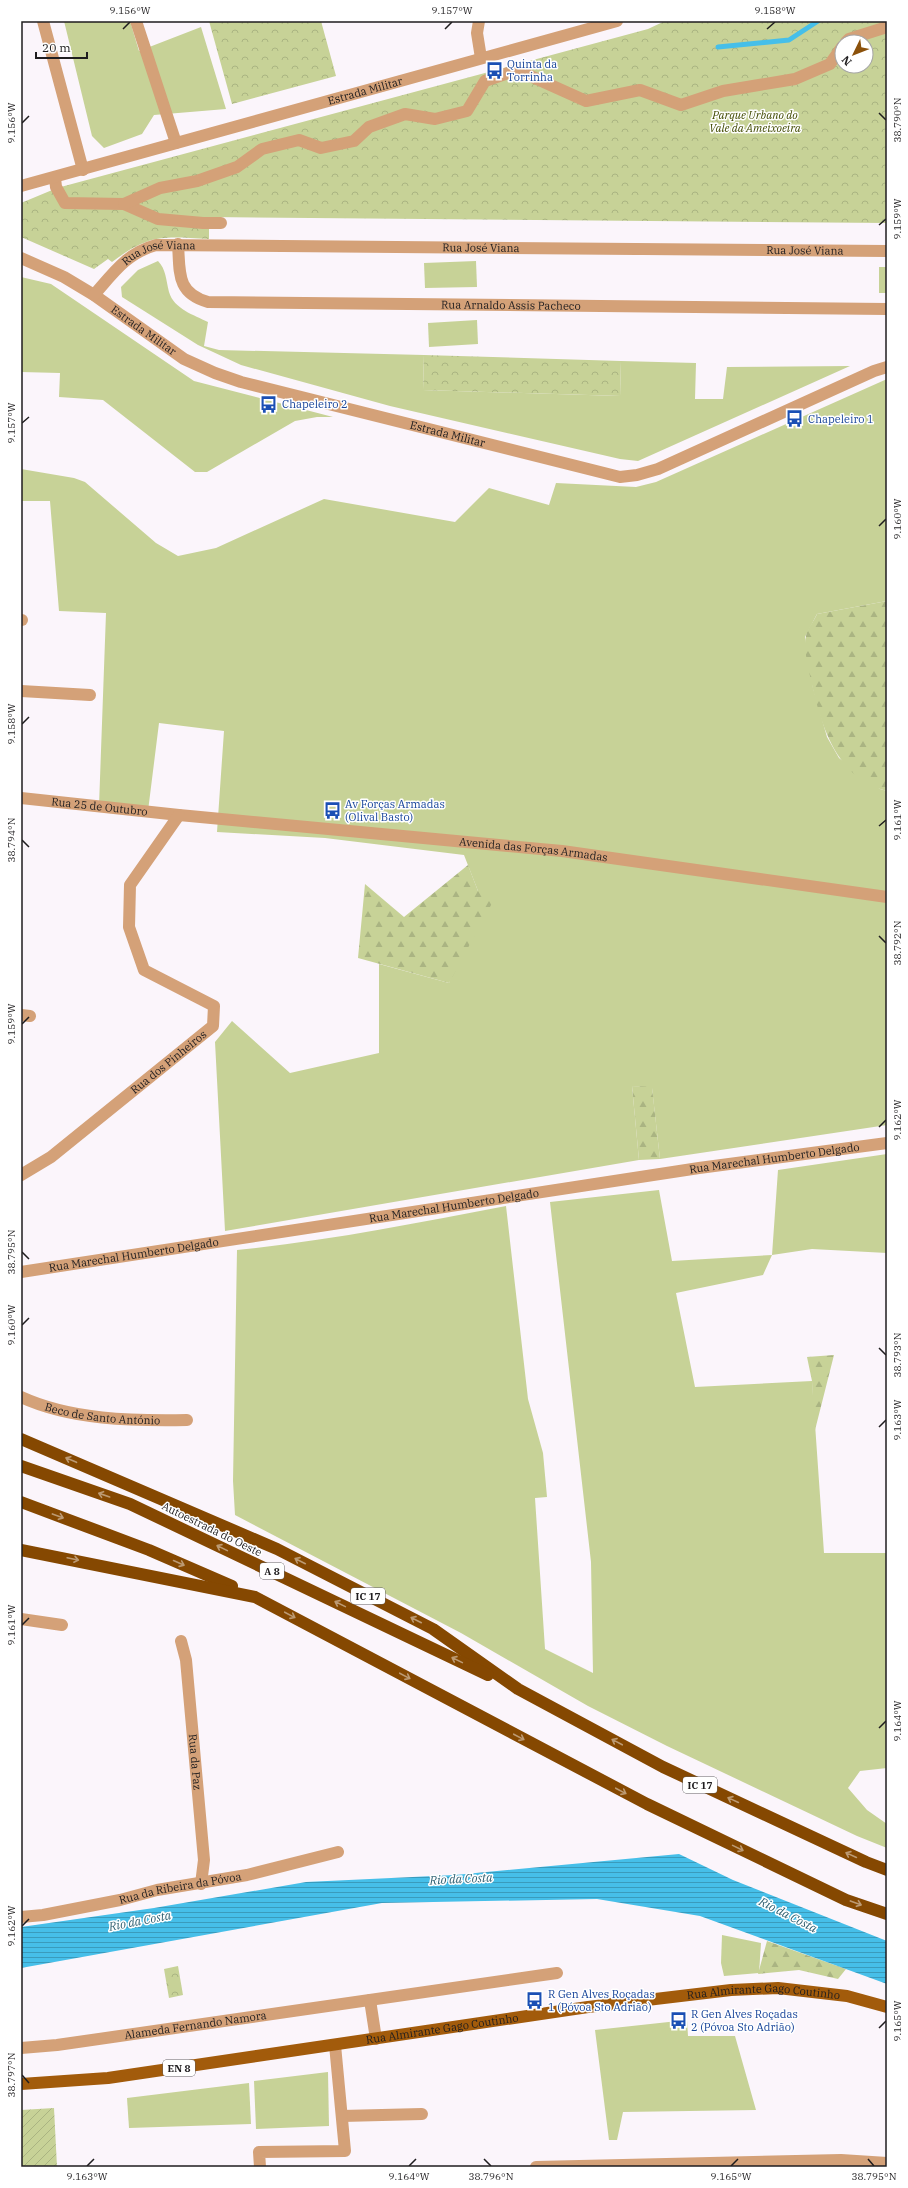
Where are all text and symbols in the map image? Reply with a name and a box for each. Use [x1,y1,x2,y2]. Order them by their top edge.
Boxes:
text: 9.156°W [109,4,151,17]
text: 9.157°W [431,4,473,17]
text: 9.158°W [754,4,796,17]
scale bar [36,34,87,60]
north arrow [834,34,874,74]
text: 20 m [42,40,71,55]
text: N [838,53,855,69]
place label: Quinta da Torrinha [507,57,557,84]
bus stop icon: Quinta da Torrinha [484,60,504,80]
street label: Estrada Militar [326,74,404,108]
text: 38.790°N [891,97,904,143]
text: 9.156°W [5,102,18,144]
park label: Parque Urbano do Vale da Ameixoeira [709,108,801,135]
text: 9.159°W [891,198,904,240]
street label: Rua José Viana [119,238,196,268]
street label: Rua José Viana [442,240,520,255]
street label: Rua José Viana [766,243,844,258]
street label: Rua Arnaldo Assis Pacheco [441,297,581,313]
street label: Estrada Militar [108,302,179,358]
bus stop icon: Chapeleiro 2 [259,394,279,414]
place label: Chapeleiro 2 [282,397,348,411]
text: 9.157°W [5,402,18,444]
bus stop icon: Chapeleiro 1 [785,409,805,429]
place label: Chapeleiro 1 [808,412,874,426]
street label: Estrada Militar [409,418,487,450]
text: 9.160°W [891,498,904,540]
text: 9.158°W [5,703,18,745]
street label: Rua 25 de Outubro [51,794,148,819]
place label: Av Forças Armadas (Olival Basto) [345,797,445,824]
text: 9.161°W [891,799,904,841]
bus stop icon: Av Forças Armadas (Olival Basto) [322,800,342,820]
text: 38.794°N [5,817,18,863]
street label: Avenida das Forças Armadas [458,834,609,864]
text: 38.792°N [891,920,904,966]
text: 9.159°W [5,1003,18,1045]
street label: Rua dos Pinheiros [128,1027,209,1097]
text: 9.162°W [891,1099,904,1141]
street label: Rua Marechal Humberto Delgado [688,1140,860,1176]
street label: Rua Marechal Humberto Delgado [368,1186,540,1226]
text: 38.795°N [5,1229,18,1275]
street label: Rua Marechal Humberto Delgado [48,1235,220,1275]
text: 9.160°W [5,1304,18,1346]
text: 38.793°N [891,1332,904,1378]
text: 9.163°W [891,1399,904,1441]
street label: Beco de Santo António [43,1400,160,1427]
one-way arrow [65,1456,77,1463]
one-way arrow [98,1490,110,1498]
street label: Autoestrada do Oeste [160,1499,265,1559]
one-way arrow [51,1512,63,1520]
one-way arrow [217,1544,229,1551]
one-way arrow [66,1556,79,1564]
one-way arrow [294,1557,306,1564]
one-way arrow [172,1560,184,1567]
road number: A 8 [260,1563,284,1579]
road number: IC 17 [351,1588,385,1604]
one-way arrow [334,1600,346,1607]
text: 9.161°W [5,1604,18,1646]
one-way arrow [284,1612,296,1619]
one-way arrow [410,1616,422,1623]
one-way arrow [451,1656,463,1663]
one-way arrow [398,1673,410,1680]
text: 9.164°W [891,1700,904,1742]
street label: Rua da Paz [186,1733,205,1791]
one-way arrow [513,1734,525,1741]
one-way arrow [611,1738,623,1746]
road number: IC 17 [683,1777,717,1793]
one-way arrow [615,1788,627,1795]
one-way arrow [727,1796,739,1803]
one-way arrow [732,1845,744,1852]
one-way arrow [845,1851,857,1858]
street label: Rua da Ribeira da Póvoa [117,1869,242,1907]
water label: Rio da Costa [428,1869,493,1888]
water label: Rio da Costa [756,1893,820,1936]
one-way arrow [849,1900,861,1908]
text: 9.162°W [5,1905,18,1947]
water label: Rio da Costa [106,1907,173,1934]
street label: Rua Almirante Gago Coutinho [686,1981,841,2002]
place label: R Gen Alves Roçadas 1 (Póvoa Sto Adrião) [548,1987,655,2014]
bus stop icon: R Gen Alves Roçadas 1 (Póvoa Sto Adrião) [525,1990,545,2010]
text: 9.165°W [891,2000,904,2042]
place label: R Gen Alves Roçadas 2 (Póvoa Sto Adrião) [691,2007,798,2034]
street label: Alameda Fernando Namora [123,2008,267,2042]
street label: Rua Almirante Gago Coutinho [365,2010,519,2047]
bus stop icon: R Gen Alves Roçadas 2 (Póvoa Sto Adrião) [668,2010,688,2030]
text: 38.797°N [5,2052,18,2098]
road number: EN 8 [163,2060,195,2076]
text: 9.163°W [66,2170,108,2183]
text: 9.164°W [388,2170,430,2183]
text: 38.796°N [468,2170,514,2183]
text: 9.165°W [710,2170,752,2183]
text: 38.795°N [851,2170,897,2183]

